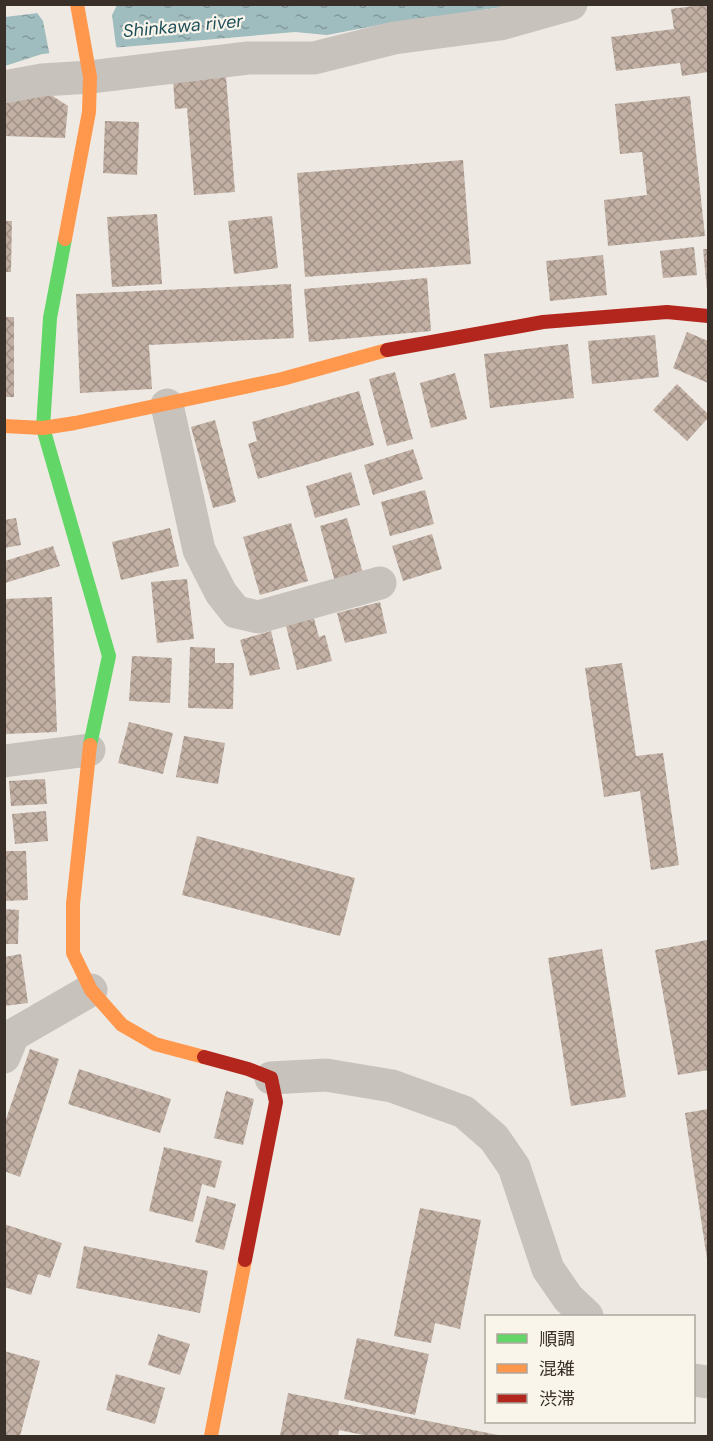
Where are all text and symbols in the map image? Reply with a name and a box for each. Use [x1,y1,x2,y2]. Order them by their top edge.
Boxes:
water label: Shinkawa river [122,9,245,43]
legend [485,1315,695,1423]
text: 順調 [539,1327,575,1351]
text: 混雑 [539,1357,575,1381]
text: 渋滞 [539,1387,575,1411]

